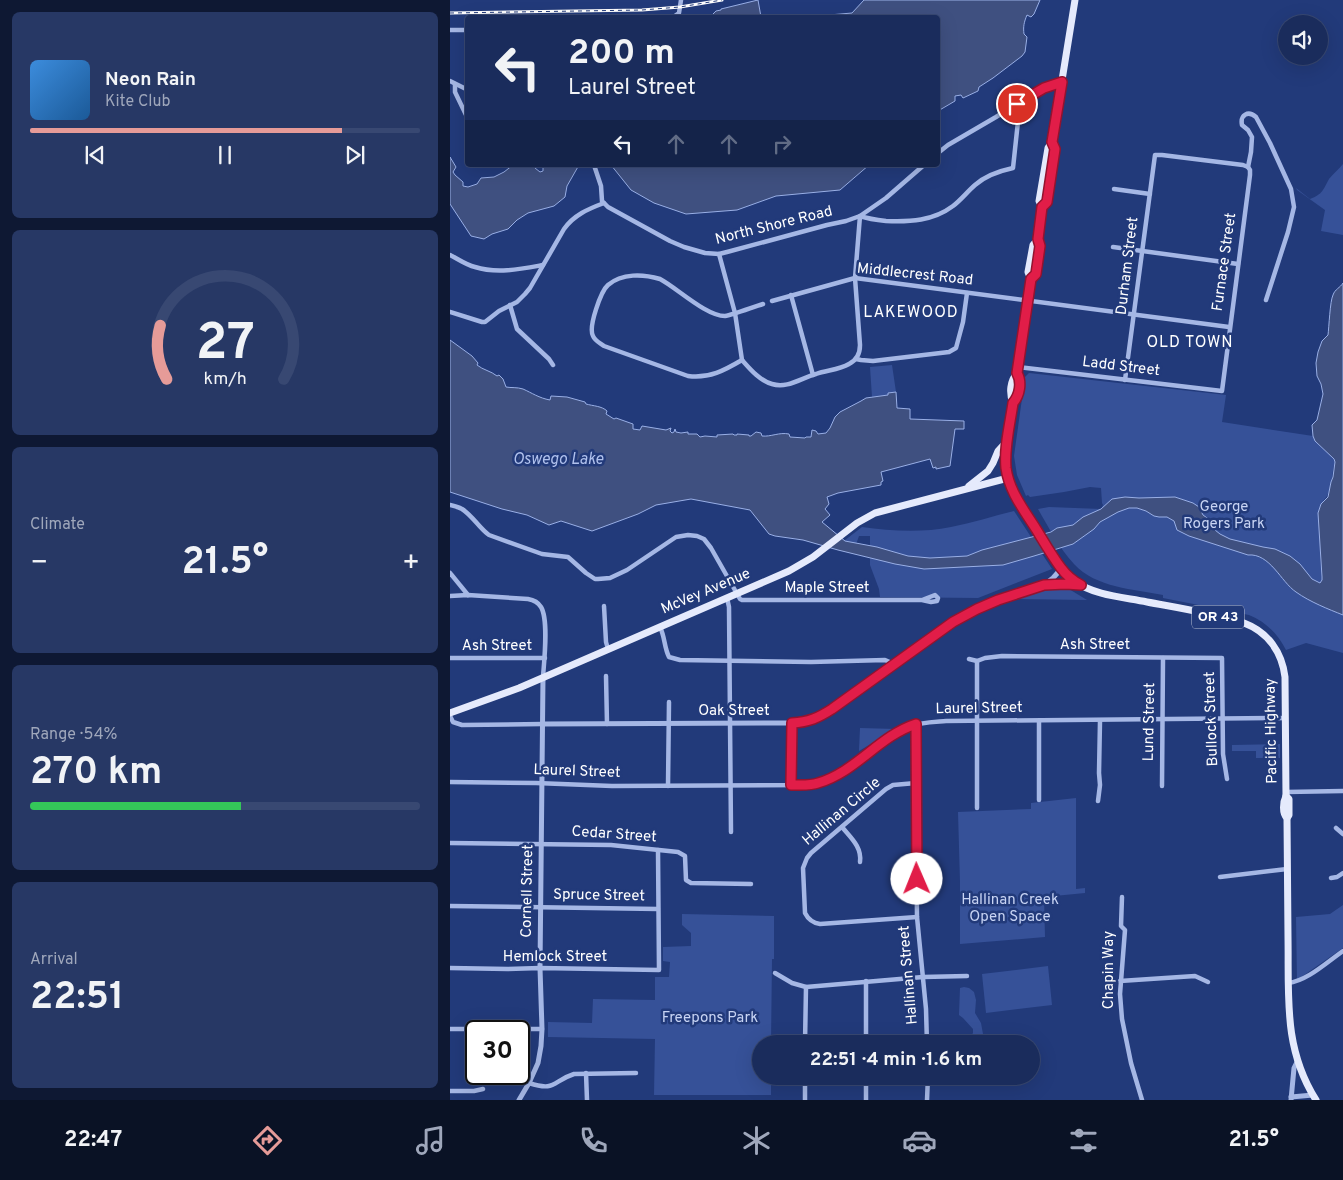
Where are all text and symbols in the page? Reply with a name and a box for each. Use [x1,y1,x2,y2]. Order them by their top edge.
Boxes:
map controls [1278,15,1328,65]
button: sound [1278,15,1328,65]
text: 200 m [568,32,675,76]
icon: left [485,35,550,100]
text: Neon Rain [105,68,196,92]
text: Laurel Street [568,75,696,102]
pin [996,83,1038,125]
icon: arrive [1003,90,1031,118]
text: Kite Club [105,92,170,112]
icon: left [609,130,637,158]
icon: ahead [662,130,690,158]
icon: ahead [715,130,743,158]
icon: right [768,130,796,158]
icon: previous [81,141,109,169]
icon: pause [211,141,239,169]
icon: next [341,141,369,169]
street label: North Shore Road [713,202,835,250]
street label: Furnace Street [1209,211,1241,313]
street label: Durham Street [1113,216,1143,316]
street label: Middlecrest Road [856,259,974,291]
district label: LAKEWOOD [863,303,959,323]
text: 27 [195,312,255,378]
district label: OLD TOWN [1147,333,1234,353]
street label: Ladd Street [1081,353,1161,381]
text: km/h [203,368,247,391]
water label: Oswego Lake [513,450,604,470]
park label: George Rogers Park [1183,498,1265,534]
text: Climate [30,515,85,535]
text: 21.5° [182,539,268,588]
text: − [30,546,48,582]
text: + [402,546,420,582]
street label: McVey Avenue [658,565,754,619]
street label: Maple Street [785,579,870,598]
road number: OR 43 [1192,606,1244,628]
street label: Ash Street [1060,636,1130,655]
street label: Ash Street [462,637,532,656]
street label: Bullock Street [1201,671,1223,767]
street label: Pacific Highway [1262,678,1282,784]
street label: Lund Street [1140,682,1160,762]
street label: Laurel Street [935,699,1023,719]
street label: Oak Street [698,702,770,721]
text: Range · 54% [30,725,118,745]
text: 270 km [30,749,162,798]
street label: Laurel Street [533,761,621,783]
street label: Hallinan Circle [799,774,885,850]
street label: Cedar Street [571,823,657,847]
street label: Cornell Street [518,844,538,938]
position arrow [890,852,942,904]
street label: Spruce Street [553,886,645,906]
park label: Hallinan Creek Open Space [961,891,1059,927]
street label: Hallinan Street [895,925,923,1025]
street label: Chapin Way [1100,931,1119,1009]
street label: Hemlock Street [503,948,607,967]
text: Arrival [30,950,78,970]
text: 22:51 [30,974,124,1023]
park label: Freepons Park [662,1009,758,1028]
speed limit sign: 30 [465,1020,530,1085]
text: 22:51 · 4 min · 1.6 km [810,1048,982,1072]
icon: directions [250,1123,285,1158]
icon: music [413,1123,448,1158]
icon: phone [576,1123,611,1158]
icon: climate [739,1123,774,1158]
icon: car [902,1123,937,1158]
icon: filters [1066,1123,1101,1158]
text: 22:47 [64,1127,122,1154]
text: 21.5° [1229,1127,1279,1154]

